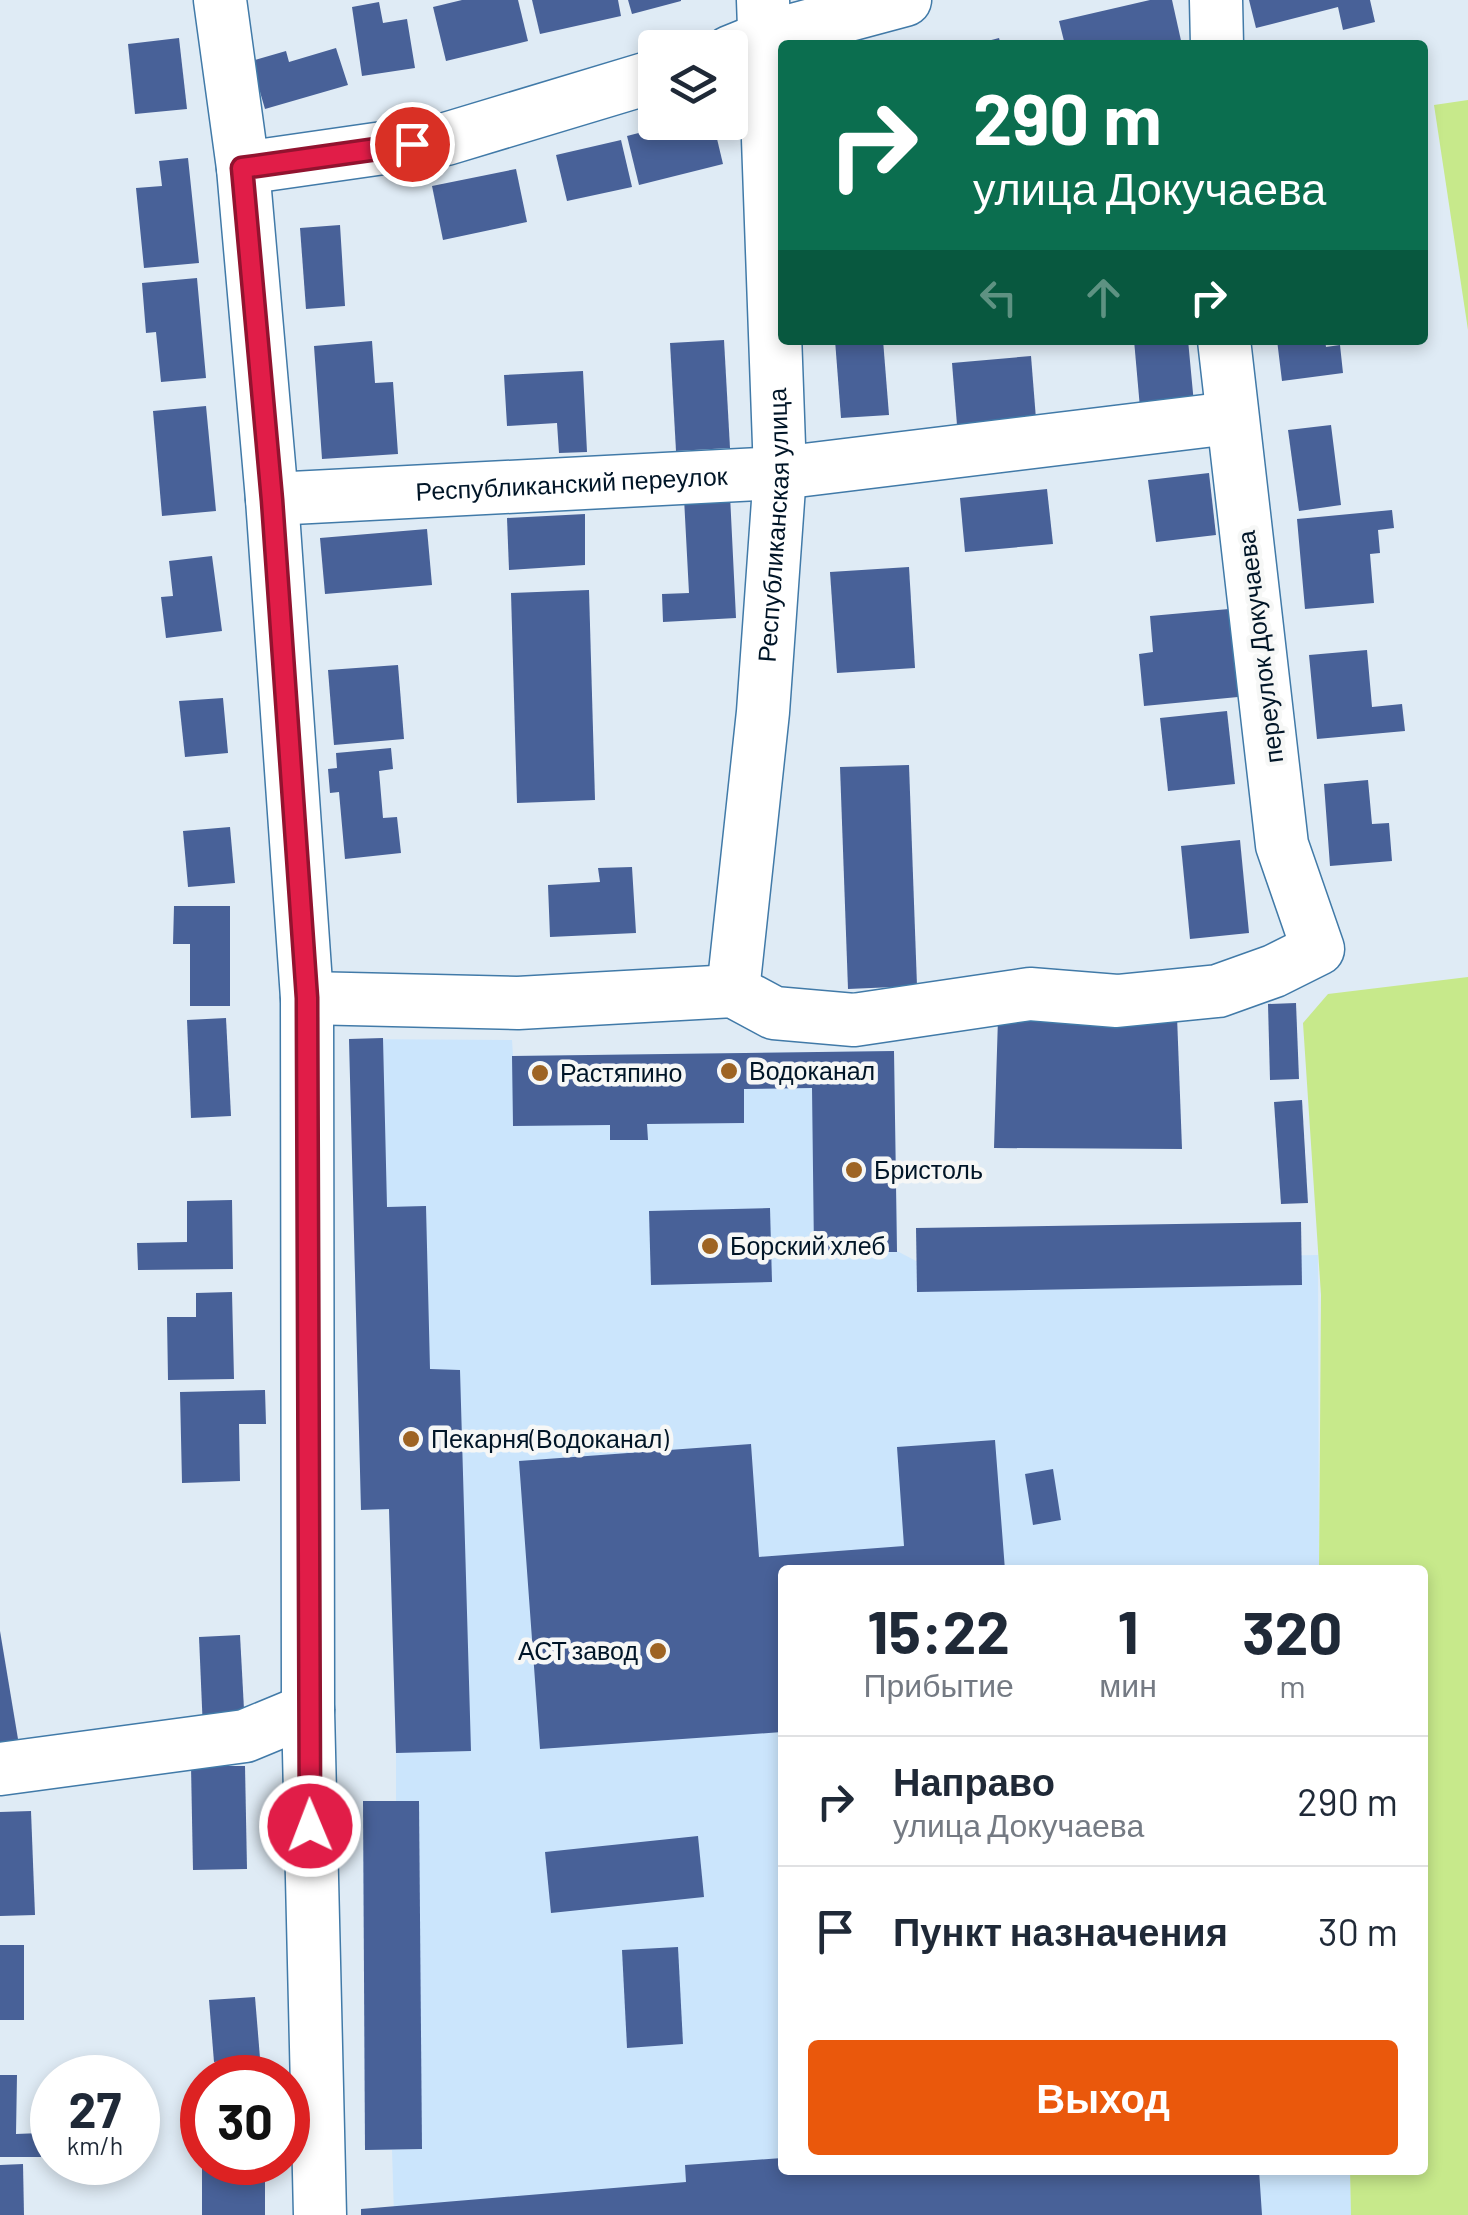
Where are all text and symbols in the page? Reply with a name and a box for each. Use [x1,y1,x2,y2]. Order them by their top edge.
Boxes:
map controls [638,30,748,140]
button: layers [638,30,748,140]
text: 290 m [973,75,1162,159]
icon: right [808,80,938,210]
pin [370,102,455,187]
icon: arrive [385,117,440,172]
text: улица Докучаева [973,160,1326,214]
icon: left [971,270,1026,325]
icon: ahead [1076,270,1131,325]
icon: right [1181,270,1236,325]
street label: Республиканская улица [751,387,794,663]
street label: Республиканский переулок [415,460,729,506]
street label: переулок Докучаева [1230,529,1288,765]
place label: Водоканал [749,1055,875,1085]
place label: Растяпино [560,1057,682,1087]
marker: Водоканал [718,1060,740,1082]
marker: Растяпино [529,1062,551,1084]
place label: Бристоль [874,1154,983,1184]
marker: Бристоль [843,1159,865,1181]
place label: Борский хлеб [730,1230,886,1260]
marker: Борский хлеб [699,1235,721,1257]
place label: Пекарня(Водоканал) [431,1423,669,1453]
marker: Пекарня(Водоканал) [400,1428,422,1450]
text: 15:22 [867,1594,1010,1666]
text: 1 [1117,1594,1139,1666]
text: 320 [1242,1595,1342,1667]
place label: АСТ завод [518,1635,638,1665]
marker: АСТ завод [647,1640,669,1662]
text: Прибытие [863,1665,1014,1703]
text: мин [1099,1665,1157,1703]
text: m [1279,1666,1306,1704]
text: Направо [893,1758,1055,1804]
position arrow [258,1774,362,1878]
icon: right [808,1774,863,1829]
text: 290 m [1297,1778,1398,1824]
text: улица Докучаева [893,1805,1144,1843]
icon: arrive [808,1904,863,1959]
text: Пункт назначения [893,1908,1228,1954]
text: 30 m [1318,1908,1398,1954]
button: Выход [808,2040,1398,2155]
speed limit sign: 30 [180,2055,310,2185]
text: 27 [69,2078,121,2138]
text: km/h [67,2130,123,2160]

